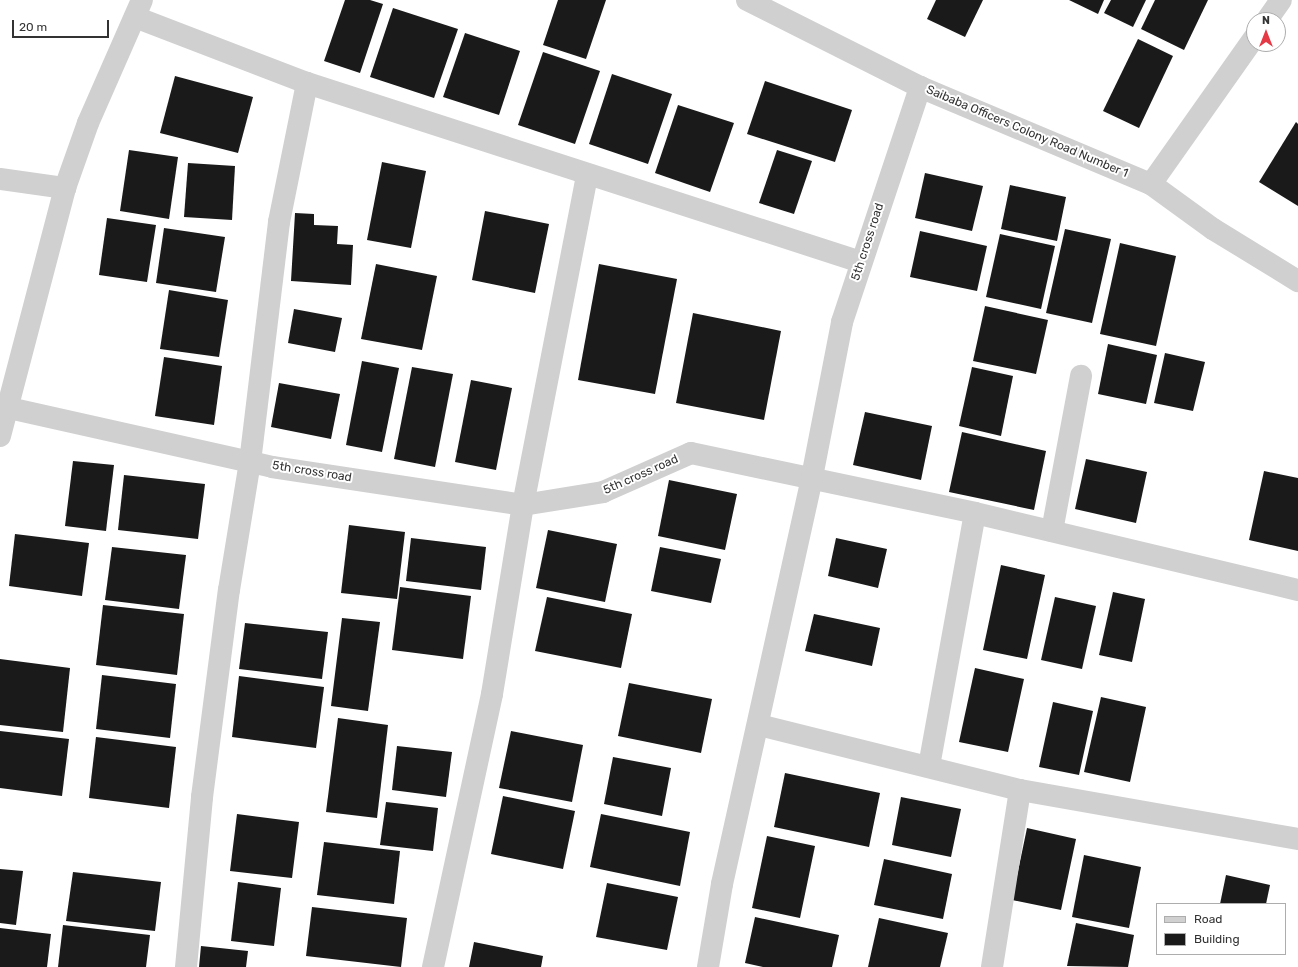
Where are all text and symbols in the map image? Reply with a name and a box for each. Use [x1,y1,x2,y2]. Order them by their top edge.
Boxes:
scale bar [14,12,111,38]
north arrow [1246,12,1286,52]
text: N [1262,14,1270,27]
text: 20 m [19,20,47,34]
street label: Saibaba Officers Colony Road Number 1 [924,83,1130,181]
street label: 5th cross road [849,202,887,282]
street label: 5th cross road [601,452,681,498]
street label: 5th cross road [271,459,353,485]
legend [1156,903,1286,955]
text: Road [1194,912,1222,926]
text: Building [1194,932,1240,946]

